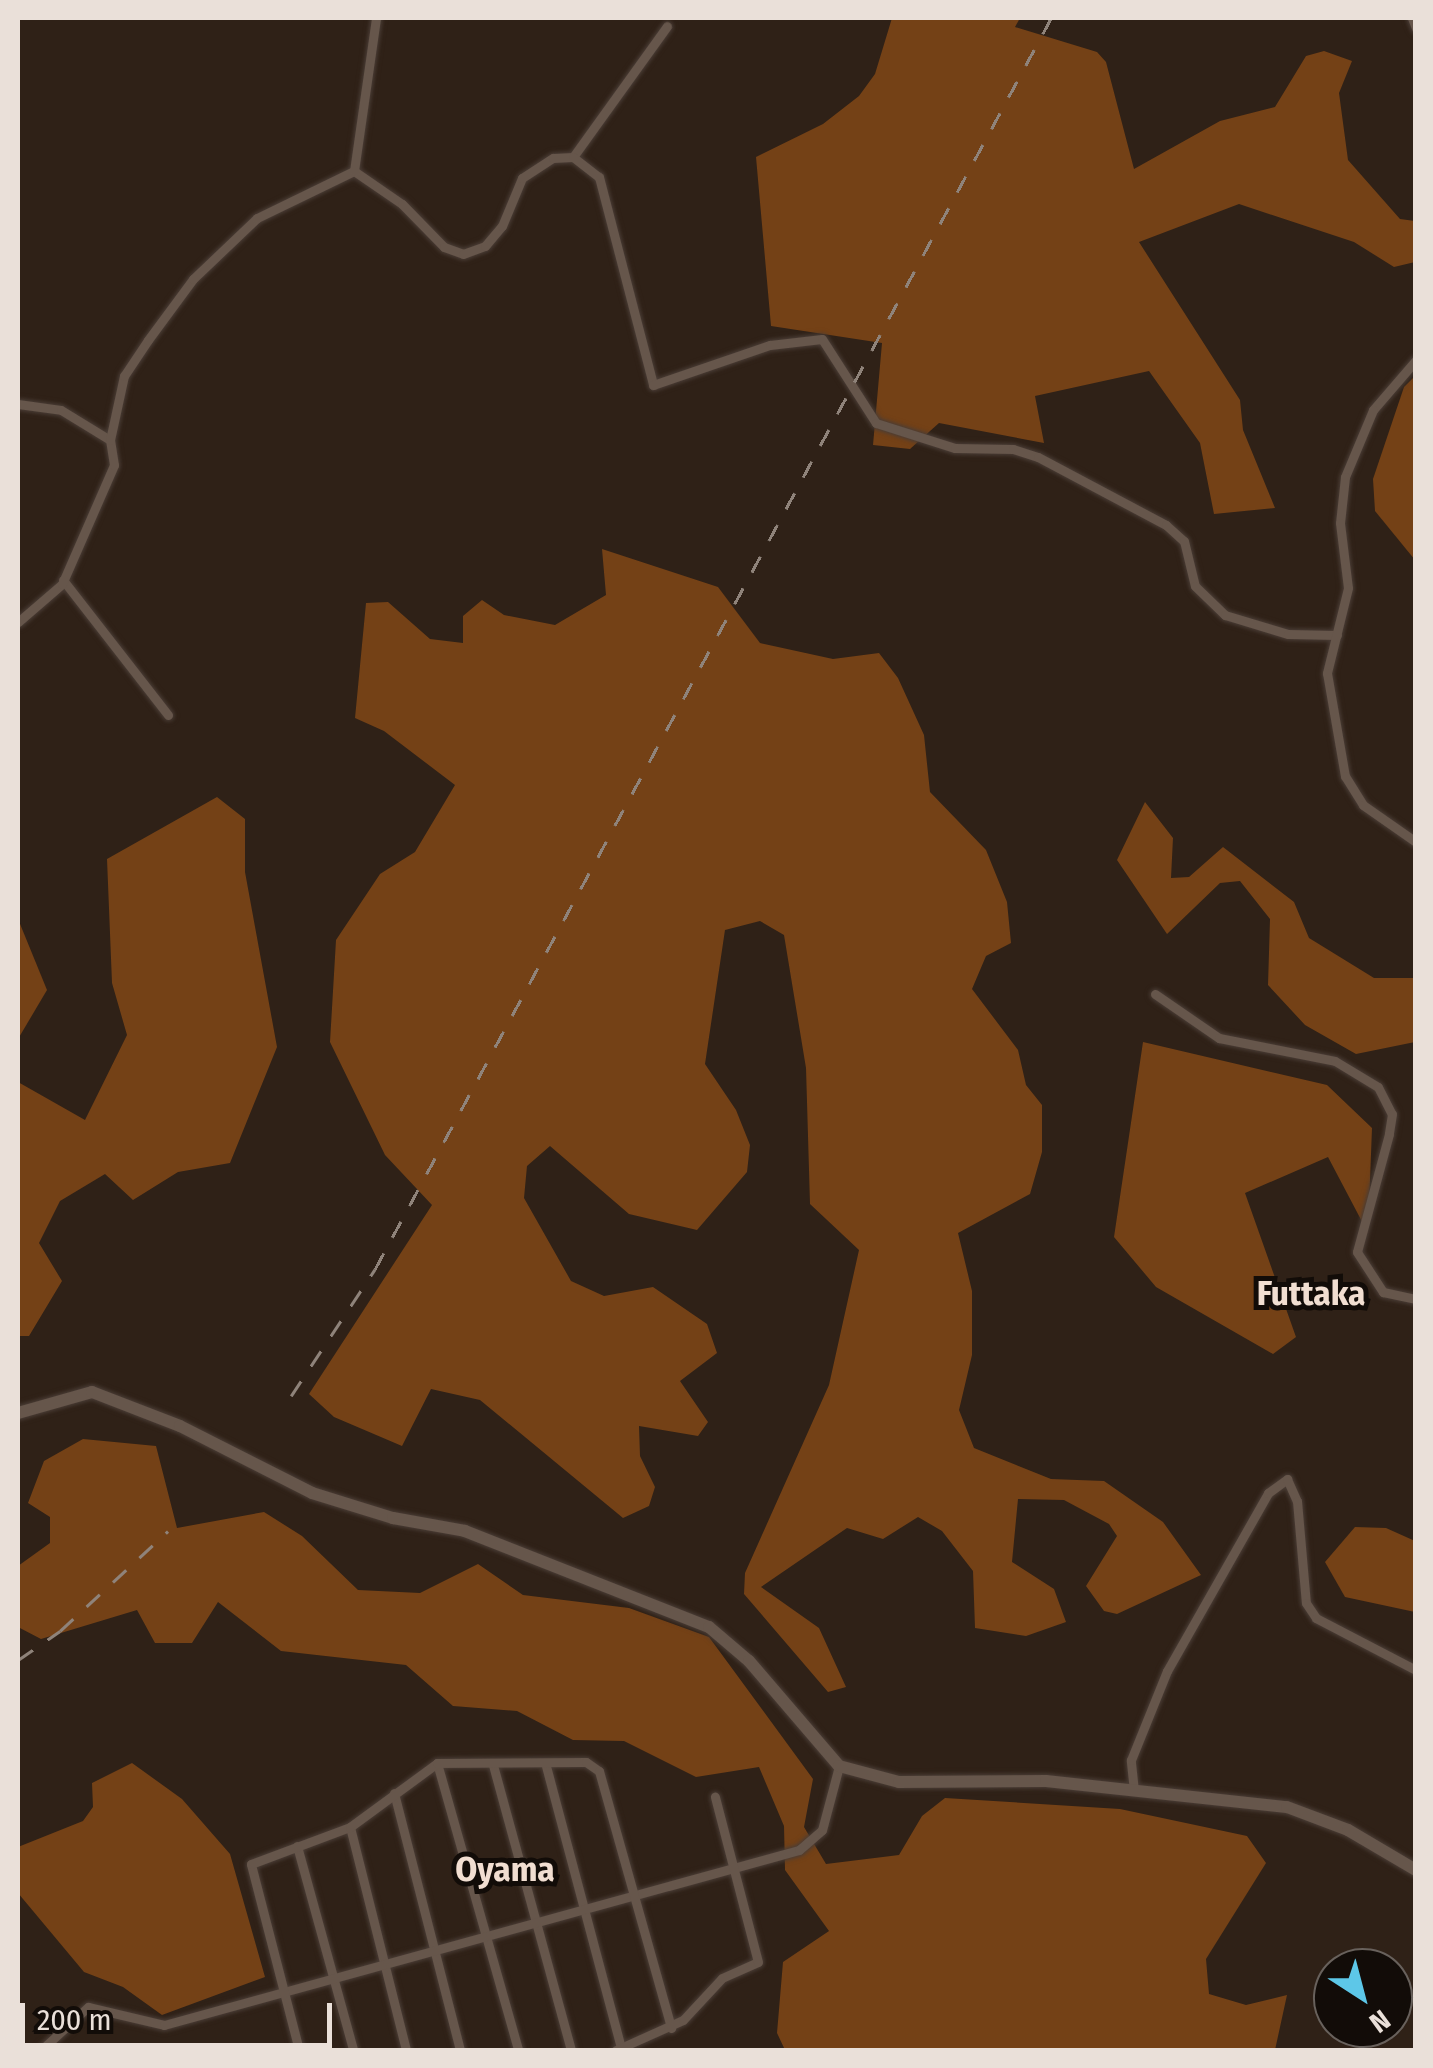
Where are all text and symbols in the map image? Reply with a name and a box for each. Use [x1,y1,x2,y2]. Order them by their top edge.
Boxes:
district label: Futtaka [1257,1272,1365,1314]
district label: Oyama [455,1848,555,1890]
north arrow [1313,1948,1413,2048]
scale bar [25,1983,338,2045]
text: 200 m [37,2002,112,2038]
text: N [1363,2003,1396,2039]

